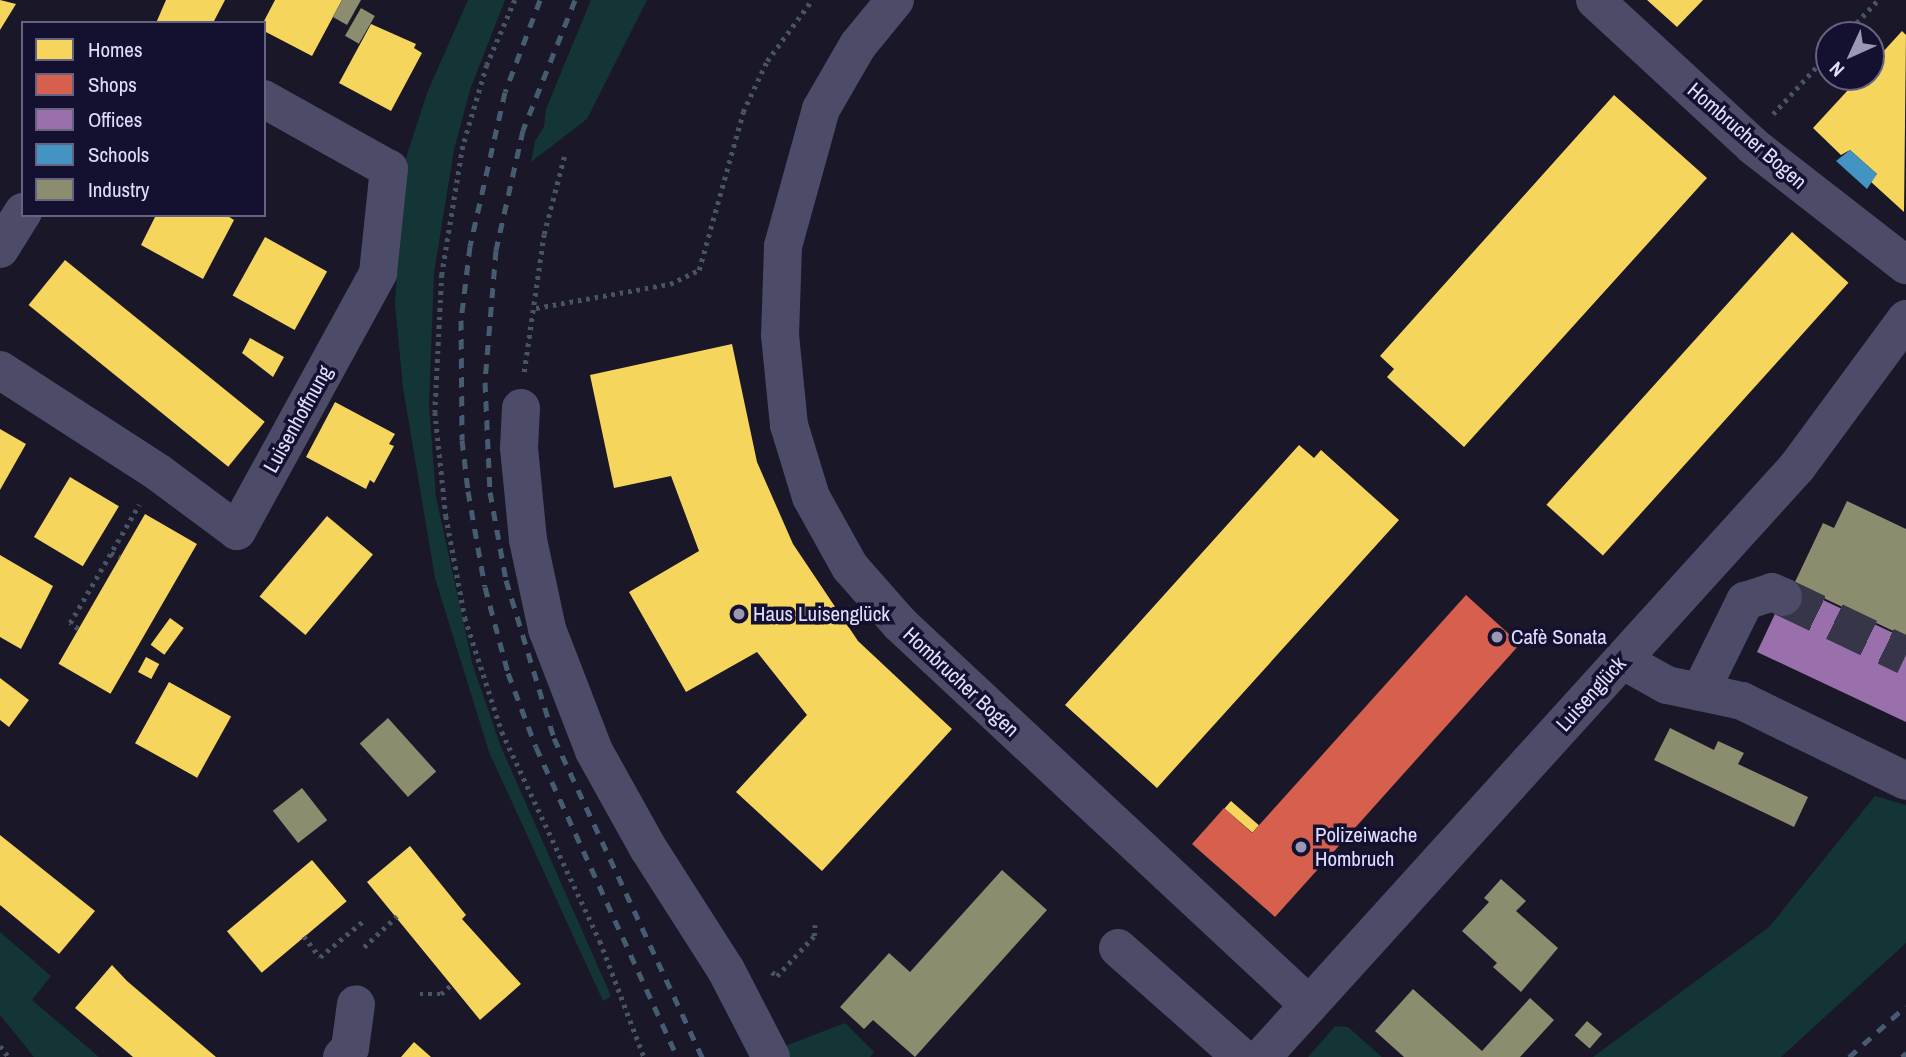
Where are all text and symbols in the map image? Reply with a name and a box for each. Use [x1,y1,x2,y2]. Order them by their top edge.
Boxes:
legend [21,21,266,217]
north arrow [1815,21,1885,91]
text: Homes [88,35,143,64]
text: N [1823,56,1850,83]
text: Shops [88,70,137,99]
street label: Hombrucher Bogen [1682,78,1812,194]
text: Offices [88,105,142,134]
text: Schools [88,140,149,169]
text: Industry [88,175,149,204]
street label: Luisenhoffnung [258,361,338,477]
place label: Haus Luisenglück [753,601,890,627]
marker: Haus Luisenglück [731,606,747,622]
street label: Hombrucher Bogen [898,622,1024,742]
place label: Cafè Sonata [1511,624,1607,650]
marker: Cafè Sonata [1489,629,1505,645]
street label: Luisenglück [1551,651,1631,737]
place label: Polizeiwache Hombruch [1315,822,1417,872]
marker: Polizeiwache Hombruch [1293,839,1309,855]

